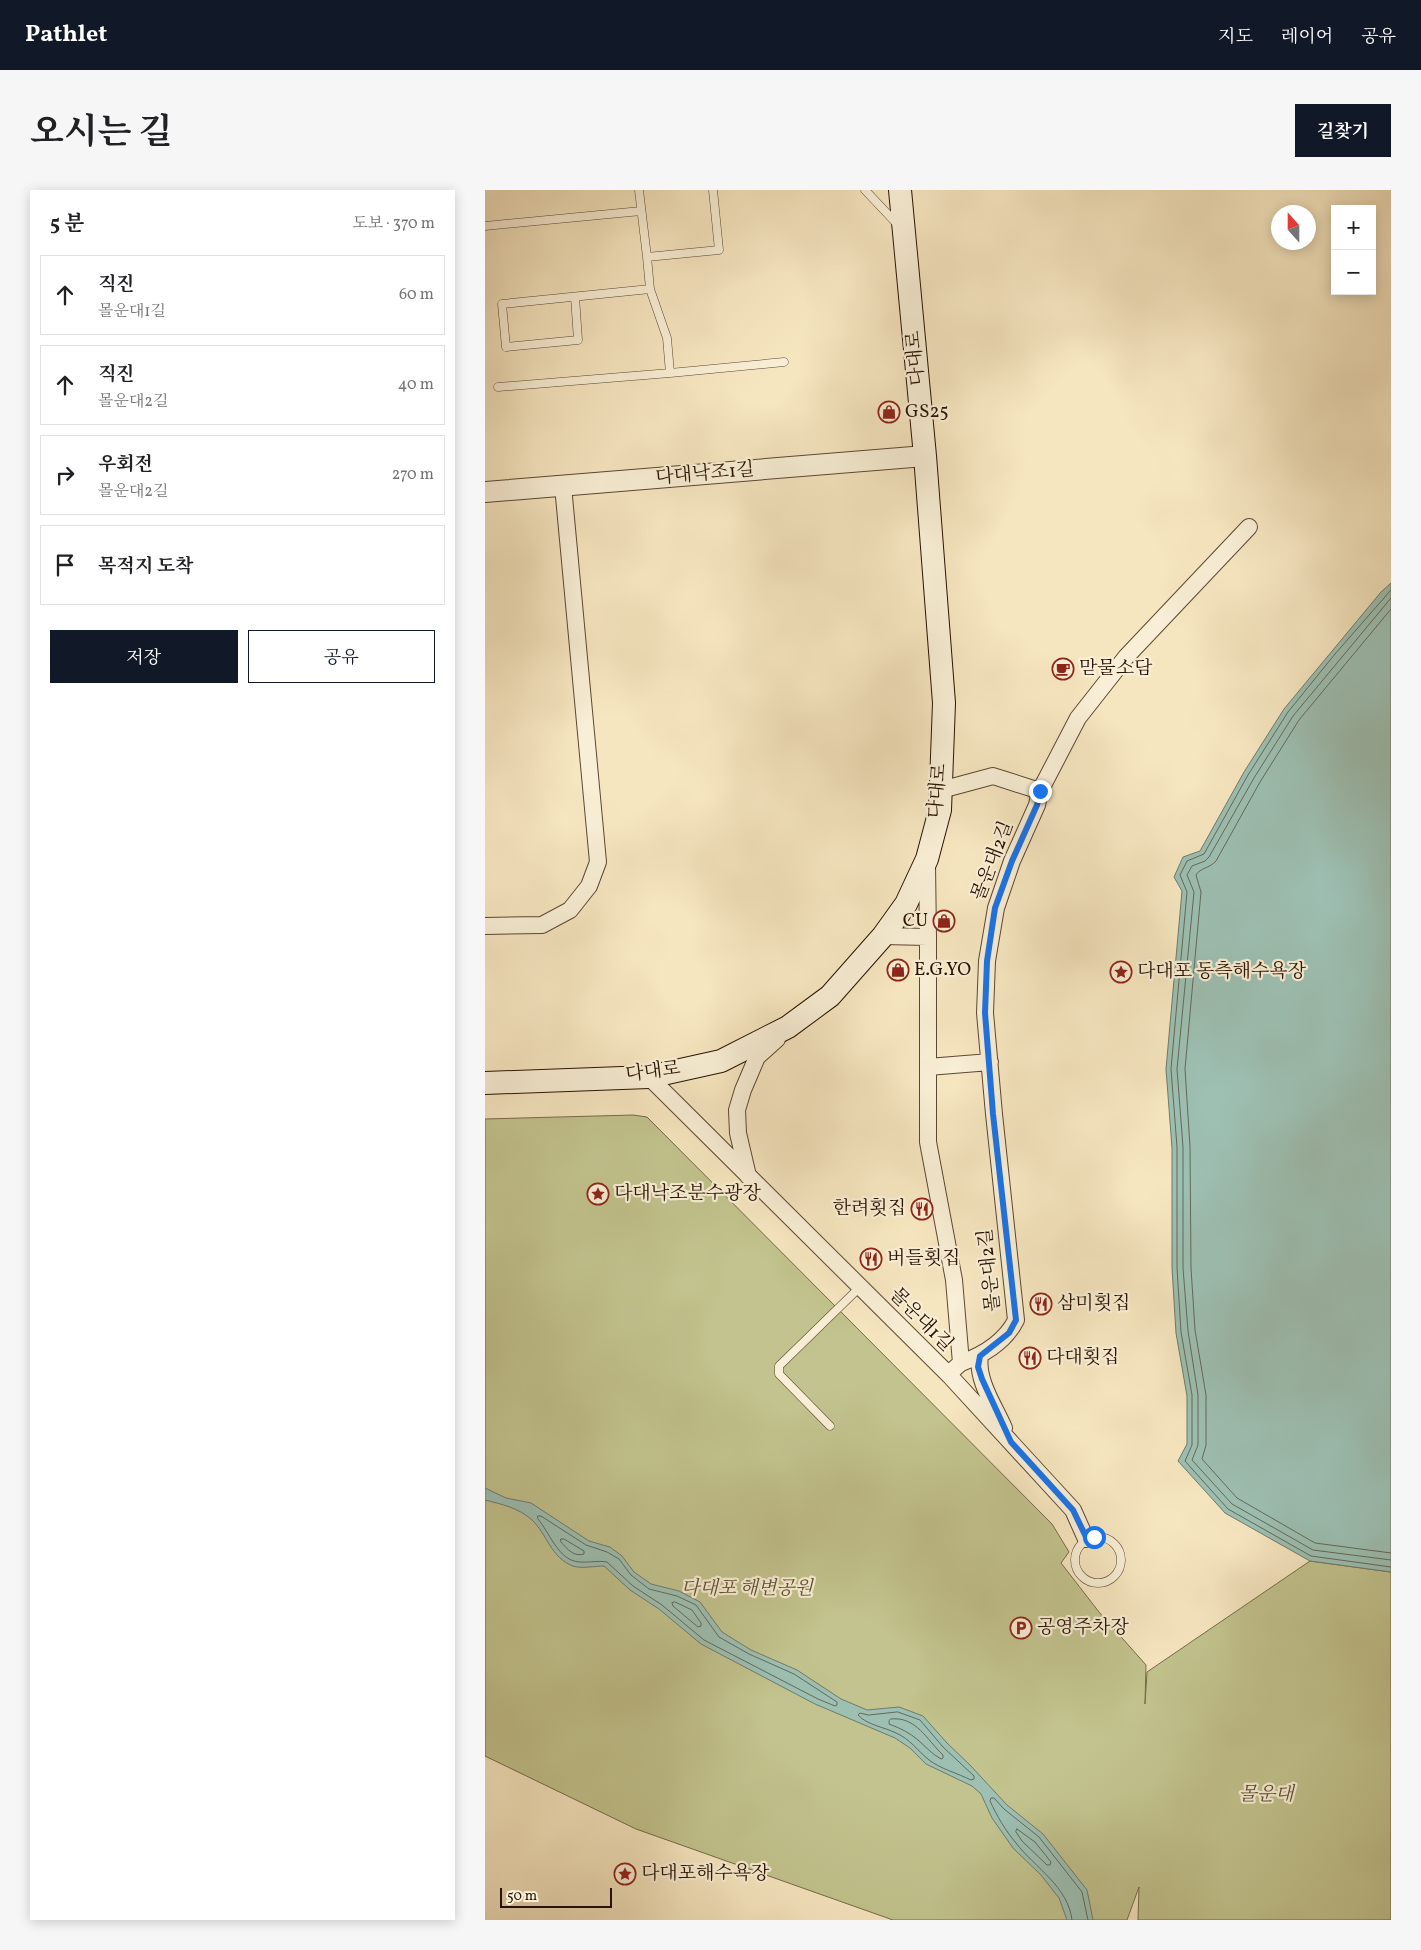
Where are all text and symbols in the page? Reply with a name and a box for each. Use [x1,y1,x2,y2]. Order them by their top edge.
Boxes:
text: Pathlet [25,18,107,52]
text: 지도 [1218,25,1253,50]
text: 레이어 [1281,25,1333,50]
text: 공유 [1361,25,1396,50]
button: 길찾기 [1295,104,1391,157]
text: 오시는 길 [30,110,172,158]
north arrow [1271,205,1316,250]
map controls [1331,205,1376,295]
button: + [1331,205,1376,250]
text: 5 분 [50,210,85,239]
text: 도보 · 370 m [352,213,435,235]
button: − [1331,250,1376,295]
text: 직진 [98,272,135,298]
icon: ahead [51,281,79,309]
text: 60 m [399,284,434,306]
text: 몰운대1길 [98,301,166,323]
street label: 다대로 [901,329,931,387]
text: 직진 [98,362,135,388]
icon: ahead [51,371,79,399]
text: 40 m [398,374,434,396]
text: 몰운대2길 [98,391,168,413]
place label: GS25 [905,399,949,425]
shop icon: GS25 [877,400,901,424]
text: 우회전 [98,452,153,478]
street label: 다대낙조1길 [654,457,756,491]
icon: right [51,461,79,489]
text: 270 m [392,464,434,486]
text: 몰운대2길 [98,481,168,503]
icon: arrive [51,551,79,579]
text: 목적지 도착 [98,554,194,580]
button: 저장 [50,630,238,683]
button: 공유 [248,630,435,683]
place label: 맏물소담 [1079,656,1153,682]
cafe icon: 맏물소담 [1051,657,1075,681]
street label: 다대로 [923,762,953,820]
route end [1029,780,1052,803]
street label: 몰운대2길 [966,817,1020,905]
place label: CU [903,908,928,934]
shop icon: CU [932,909,956,933]
place label: E.G.YO [914,957,971,983]
shop icon: E.G.YO [886,958,910,982]
place label: 다대포 동측해수욕장 [1137,959,1307,985]
place icon: 다대포 동측해수욕장 [1109,960,1133,984]
street label: 다대로 [624,1056,682,1088]
place label: 다대낙조분수광장 [614,1181,761,1207]
place icon: 다대낙조분수광장 [586,1182,610,1206]
place label: 한려횟집 [833,1196,906,1222]
restaurant icon: 한려횟집 [910,1197,934,1221]
street label: 몰운대2길 [973,1227,1007,1313]
place label: 버들횟집 [887,1246,960,1272]
restaurant icon: 버들횟집 [859,1247,883,1271]
street label: 몰운대1길 [883,1282,959,1358]
place label: 삼미횟집 [1057,1291,1130,1317]
restaurant icon: 삼미횟집 [1029,1292,1053,1316]
place label: 다대횟집 [1046,1345,1119,1371]
restaurant icon: 다대횟집 [1018,1346,1042,1370]
route start [1083,1526,1106,1549]
park label: 다대포 해변공원 [681,1576,815,1602]
place label: 공영주차장 [1037,1615,1129,1641]
parking icon: 공영주차장 [1009,1616,1033,1640]
park label: 몰운대 [1238,1782,1296,1808]
place label: 다대포해수욕장 [641,1861,770,1887]
place icon: 다대포해수욕장 [613,1862,637,1886]
scale bar [500,1885,613,1908]
text: 50 m [507,1887,537,1906]

